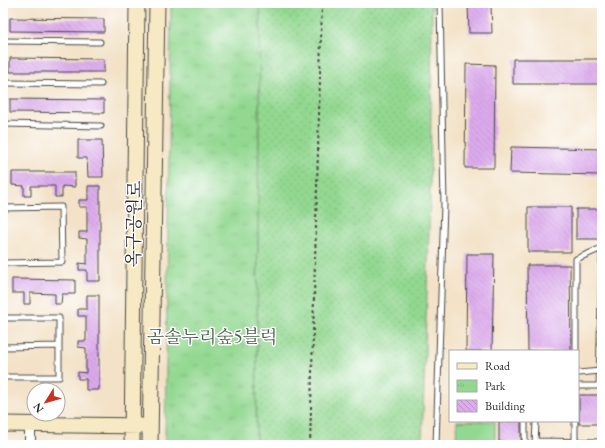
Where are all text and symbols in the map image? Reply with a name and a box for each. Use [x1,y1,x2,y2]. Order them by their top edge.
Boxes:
street label: 옥구공원로 [121,180,146,268]
park label: 곰솔누리숲5블럭 [147,325,277,348]
legend [449,350,579,422]
text: Road [485,358,511,374]
text: Park [485,378,506,394]
north arrow [26,382,66,422]
text: Building [485,398,526,414]
text: N [30,400,46,416]

